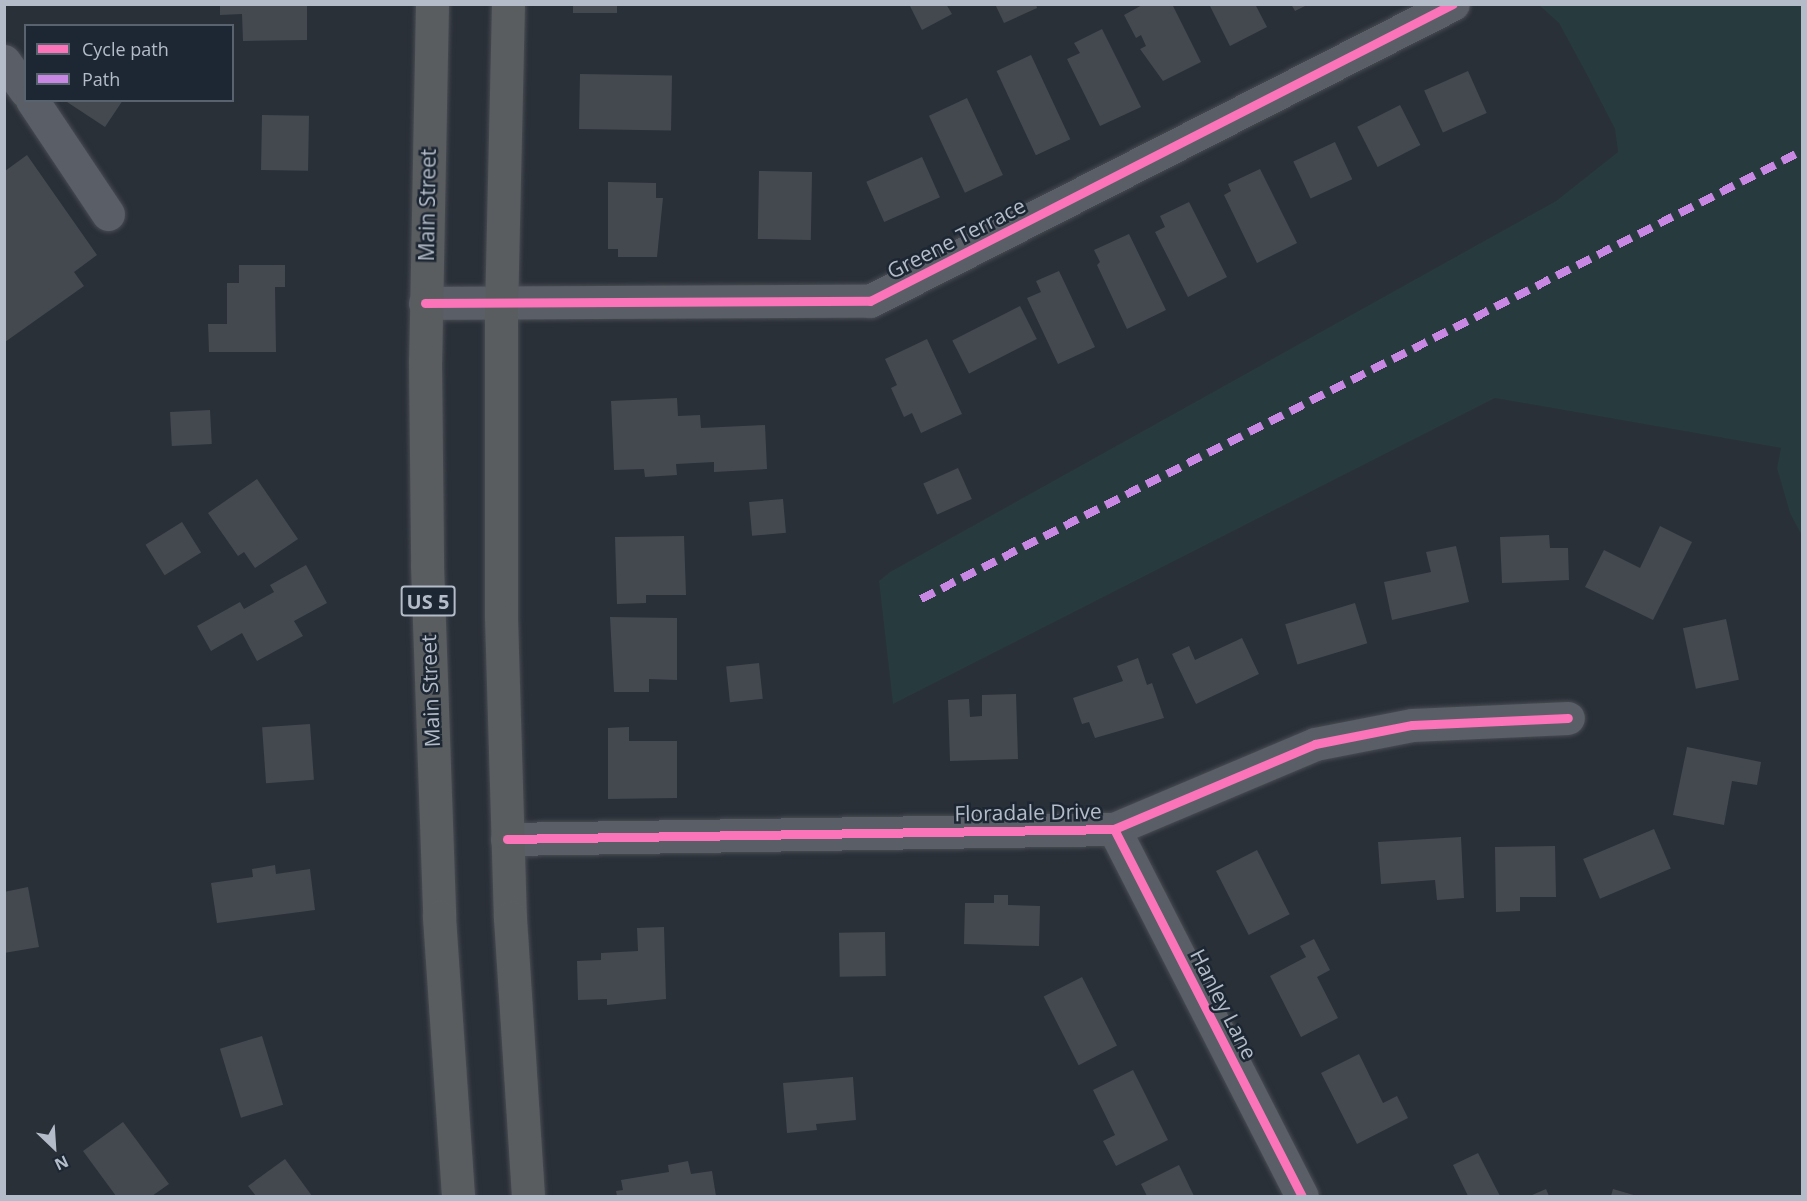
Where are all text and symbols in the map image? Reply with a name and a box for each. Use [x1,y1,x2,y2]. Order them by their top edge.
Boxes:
legend [24,24,234,102]
text: Cycle path [82,37,169,61]
text: Path [82,67,120,91]
street label: Main Street [413,148,441,262]
street label: Greene Terrace [883,192,1029,284]
road number: US 5 [400,584,456,618]
street label: Main Street [415,634,445,748]
street label: Floradale Drive [954,798,1102,826]
street label: Hanley Lane [1185,945,1263,1063]
north arrow [24,1117,84,1177]
text: N [51,1151,72,1176]

